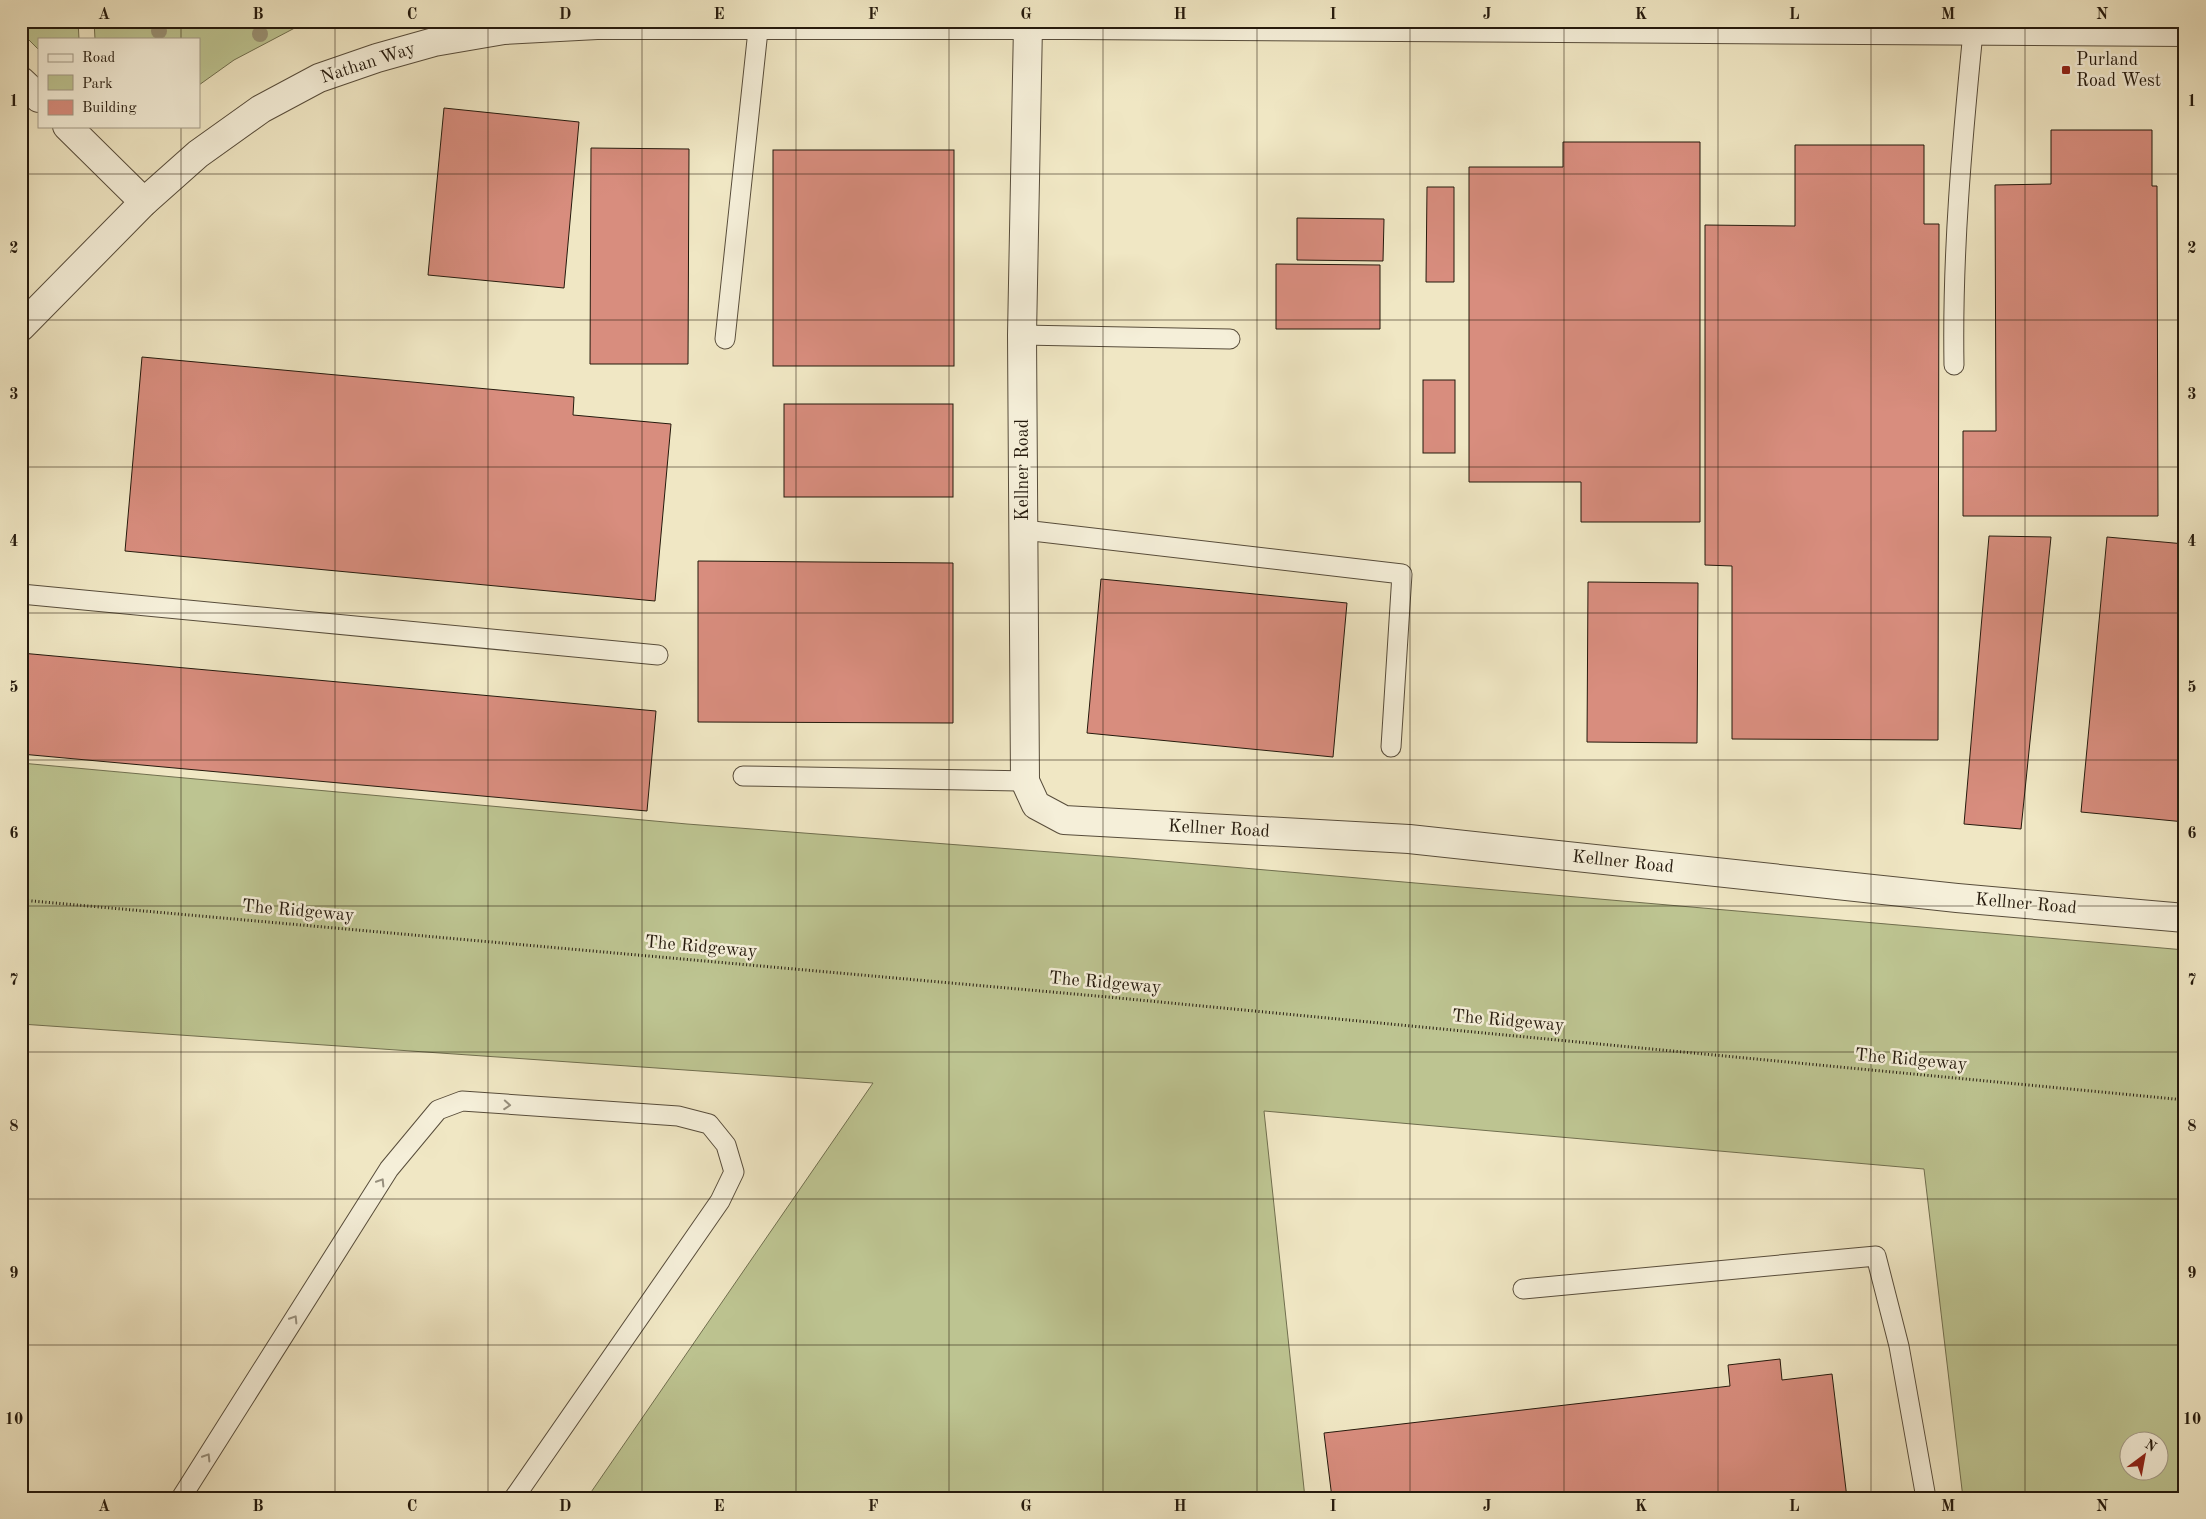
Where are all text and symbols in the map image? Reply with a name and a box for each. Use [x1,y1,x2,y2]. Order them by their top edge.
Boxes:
text: A [98,7,110,23]
text: B [252,7,264,23]
text: C [407,7,417,23]
text: D [559,7,571,23]
text: E [713,7,725,23]
text: F [868,7,879,23]
text: G [1020,7,1032,23]
text: H [1173,7,1187,23]
text: I [1329,7,1337,23]
text: J [1483,7,1492,23]
text: K [1635,7,1647,23]
text: L [1789,7,1800,23]
text: M [1941,7,1955,23]
text: N [2096,7,2109,23]
legend [38,38,200,128]
street label: Nathan Way [318,39,418,87]
text: Road [82,51,116,66]
place label: Purland Road West [2076,51,2161,90]
marker: Purland Road West [2060,64,2072,76]
text: Park [82,77,113,92]
text: 1 [9,94,19,110]
text: 1 [2187,94,2197,110]
text: Building [82,101,137,116]
text: 2 [9,241,19,257]
text: 2 [2187,241,2197,257]
text: 3 [9,387,19,403]
text: 3 [2187,387,2197,403]
street label: Kellner Road [1014,419,1032,521]
text: 4 [9,534,19,550]
text: 4 [2187,534,2197,550]
text: 5 [9,680,19,696]
text: 5 [2187,680,2197,696]
street label: Kellner Road [1168,817,1270,841]
text: 6 [9,826,19,842]
text: 6 [2187,826,2197,842]
street label: Kellner Road [1571,848,1675,876]
street label: Kellner Road [1974,891,2078,917]
street label: The Ridgeway [241,897,355,925]
street label: The Ridgeway [644,933,758,961]
street label: The Ridgeway [1048,969,1162,997]
text: 7 [9,973,19,989]
text: 7 [2187,973,2197,989]
street label: The Ridgeway [1451,1007,1565,1035]
street label: The Ridgeway [1854,1046,1968,1074]
one-way arrow [503,1099,511,1110]
text: 8 [9,1119,19,1135]
text: 8 [2187,1119,2197,1135]
one-way arrow [374,1179,384,1188]
text: 9 [9,1266,19,1282]
text: 9 [2187,1266,2197,1282]
one-way arrow [287,1316,297,1325]
text: 10 [5,1412,23,1428]
text: 10 [2183,1412,2201,1428]
north arrow [2118,1432,2168,1482]
text: N [2142,1437,2159,1455]
one-way arrow [200,1453,210,1462]
text: A [98,1499,110,1515]
text: B [252,1499,264,1515]
text: C [407,1499,417,1515]
text: D [559,1499,571,1515]
text: E [713,1499,725,1515]
text: F [868,1499,879,1515]
text: G [1020,1499,1032,1515]
text: H [1173,1499,1187,1515]
text: I [1329,1499,1337,1515]
text: J [1483,1499,1492,1515]
text: K [1635,1499,1647,1515]
text: L [1789,1499,1800,1515]
text: M [1941,1499,1955,1515]
text: N [2096,1499,2109,1515]

